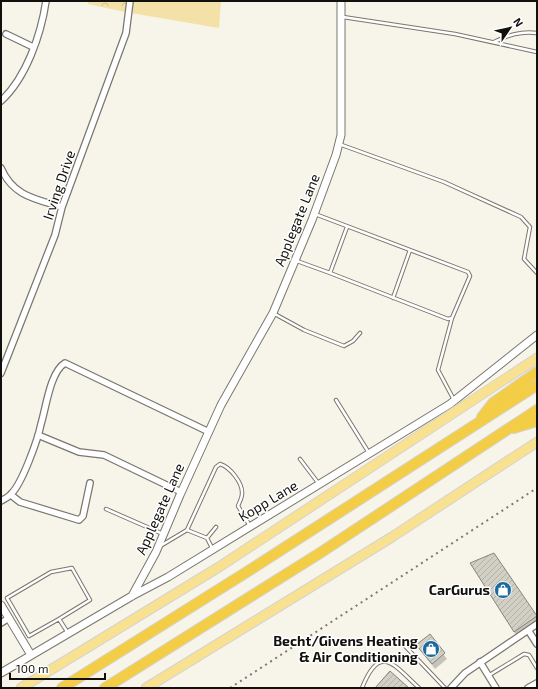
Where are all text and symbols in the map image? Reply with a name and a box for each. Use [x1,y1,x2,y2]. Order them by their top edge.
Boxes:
north arrow [490,8,530,48]
text: N [511,15,526,29]
street label: Irving Drive [39,148,78,222]
street label: Applegate Lane [270,171,323,269]
street label: Applegate Lane [132,460,187,557]
street label: Kopp Lane [235,476,300,525]
shop icon: CarGurus [493,580,513,600]
place label: CarGurus [429,581,490,598]
place label: Becht/Givens Heating & Air Conditioning [273,632,418,665]
shop icon: Becht/Givens Heating & Air Conditioning [421,639,441,659]
scale bar [10,655,105,681]
text: 100 m [16,661,48,675]

